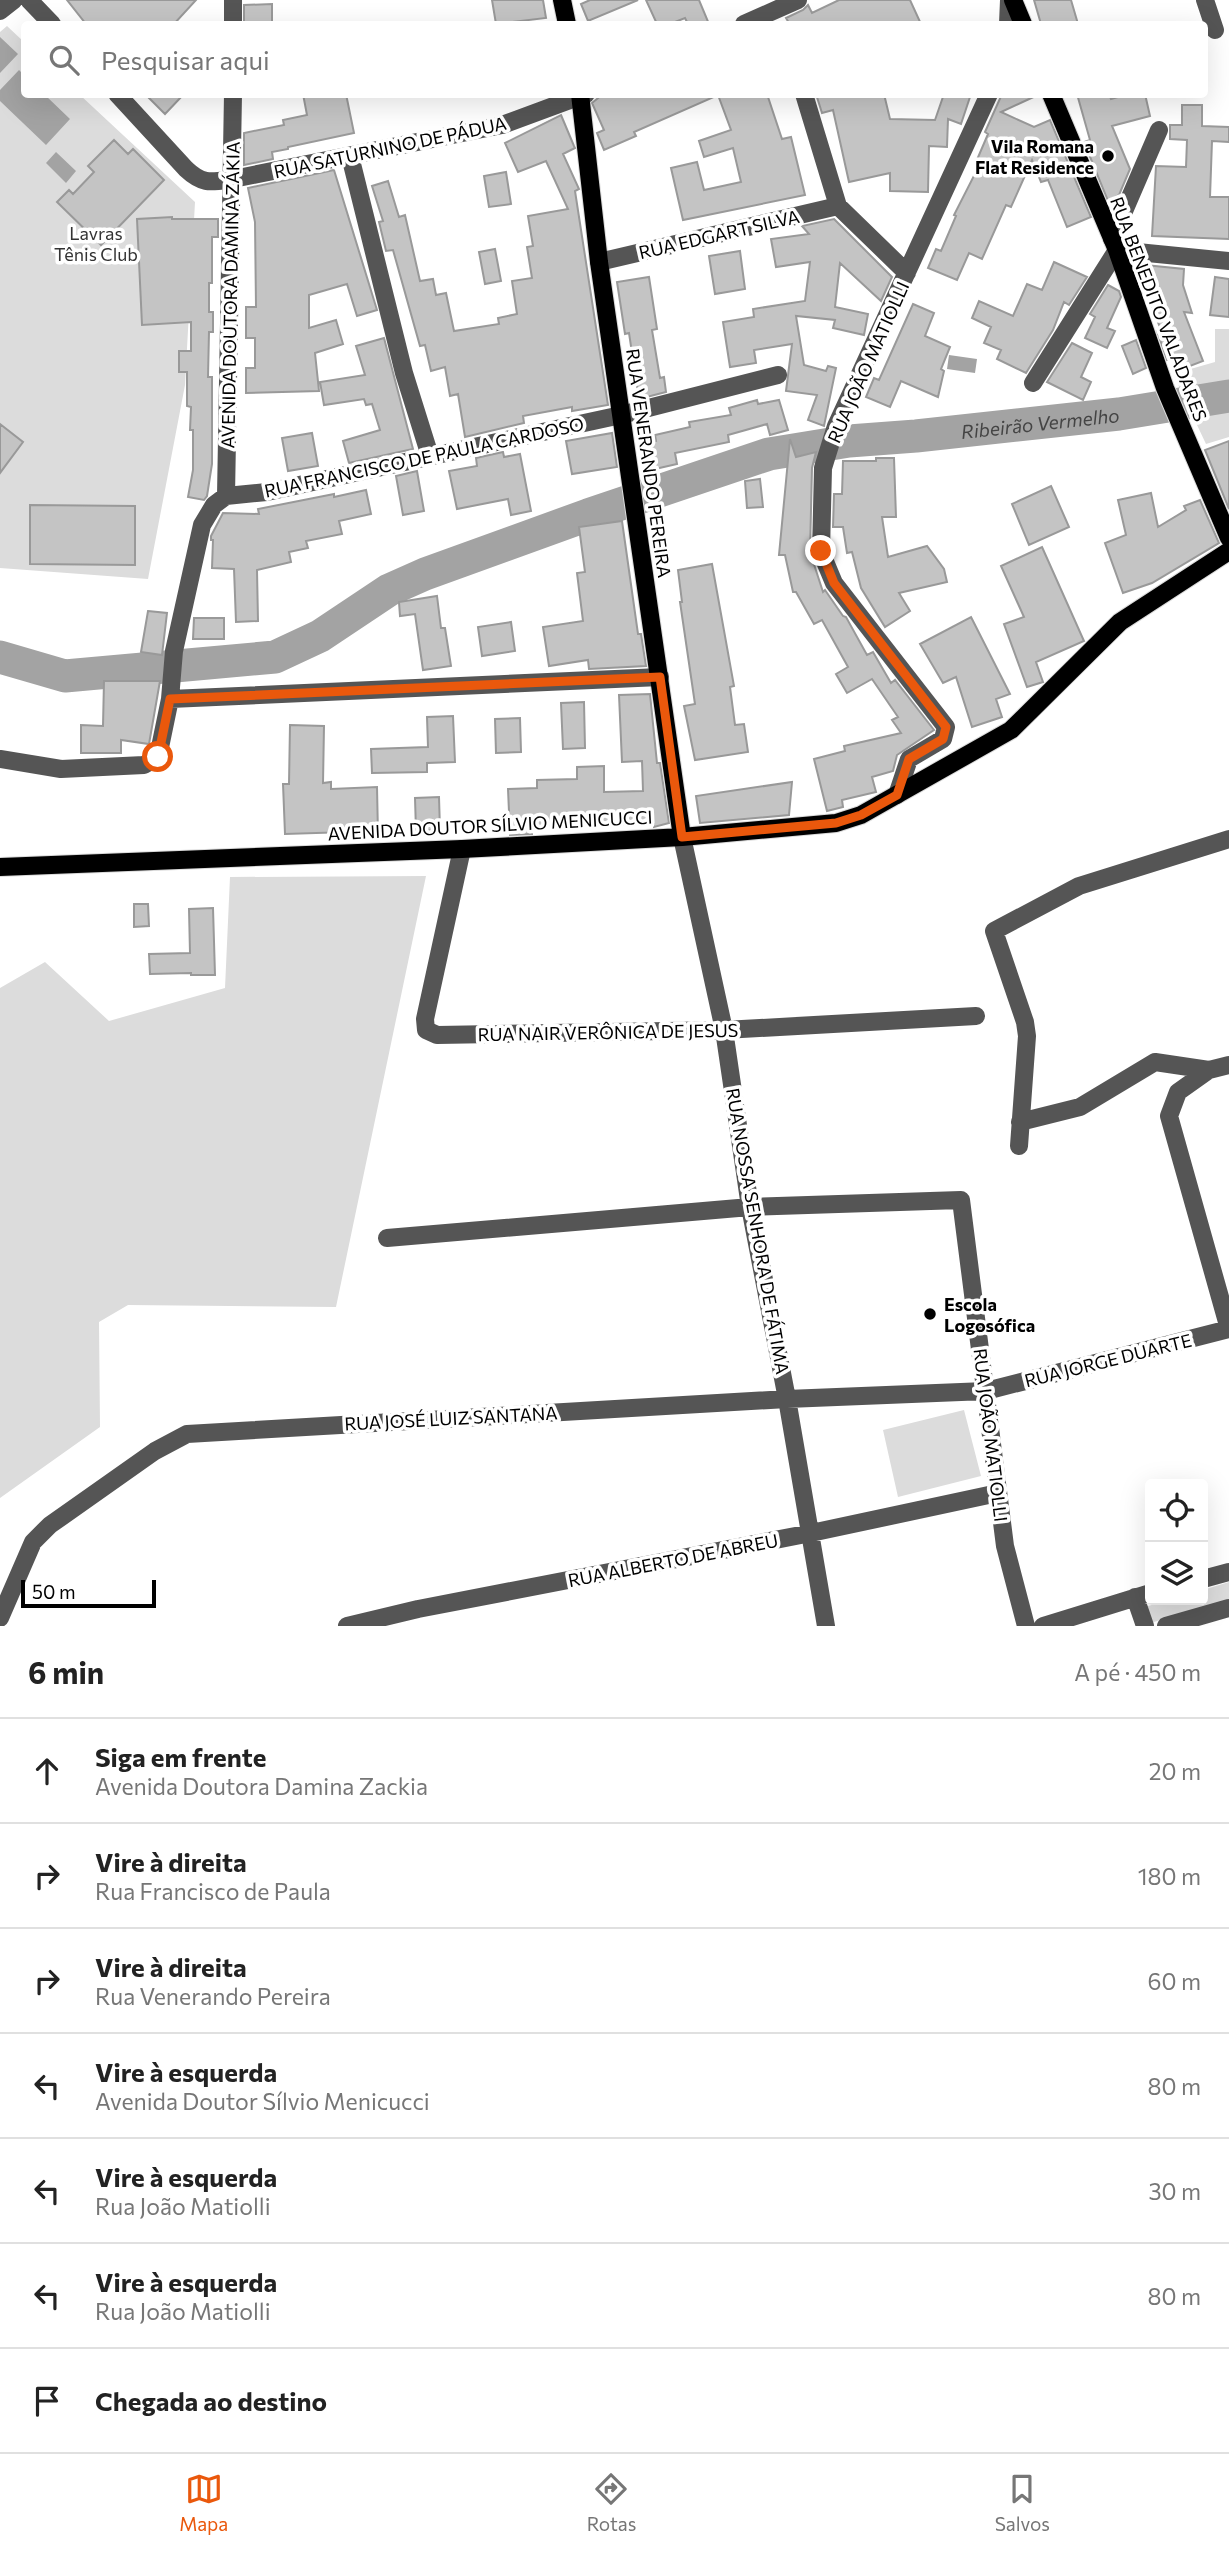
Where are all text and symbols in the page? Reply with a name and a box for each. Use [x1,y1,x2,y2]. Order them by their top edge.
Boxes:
search box [21,21,1208,98]
icon: search [45,41,83,79]
text: Pesquisar aqui [101,44,270,75]
street label: RUA SATURNINO DE PÁDUA [272,112,508,182]
place label: Vila Romana Flat Residence [975,135,1094,178]
street label: AVENIDA DOUTORA DAMINA ZÁKIA [216,141,244,449]
marker: Vila Romana Flat Residence [1100,148,1116,164]
street label: RUA BENEDITO VALADARES [1106,194,1212,424]
street label: RUA EDGART SILVA [636,205,802,263]
park label: Lavras Tênis Club [54,222,138,265]
street label: RUA JOÃO MATIOLLI [822,278,914,446]
street label: RUA VENERANDO PEREIRA [622,347,676,579]
water label: Ribeirão Vermelho [960,403,1121,443]
street label: RUA FRANCISCO DE PAULA CARDOSO [262,412,586,502]
route end [805,535,836,566]
route start [142,741,173,772]
street label: AVENIDA DOUTOR SÍLVIO MENICUCCI [327,806,653,844]
street label: RUA NAIR VERÔNICA DE JESUS [478,1019,738,1045]
street label: RUA NOSSA SENHORA DE FÁTIMA [722,1086,794,1376]
place label: Escola Logosófica [944,1293,1035,1336]
marker: Escola Logosófica [922,1306,938,1322]
street label: RUA JORGE DUARTE [1022,1329,1194,1391]
street label: RUA JOÃO MATIOLLI [969,1347,1013,1523]
street label: RUA JOSÉ LUIZ SANTANA [344,1401,558,1435]
map controls [1145,1479,1208,1605]
button: locate [1145,1479,1208,1542]
street label: RUA ALBERTO DE ABREU [566,1529,780,1591]
button: layers [1145,1542,1208,1605]
scale bar [21,1577,156,1609]
text: 50 m [32,1580,76,1603]
text: 6 min [28,1653,104,1690]
text: A pé · 450 m [1074,1658,1201,1686]
text: Siga em frente [95,1741,266,1772]
icon: ahead [28,1752,66,1790]
text: 20 m [1149,1757,1201,1785]
text: Avenida Doutora Damina Zackia [95,1772,428,1800]
text: Vire à direita [95,1846,247,1877]
icon: right [28,1857,66,1895]
text: 180 m [1138,1862,1201,1890]
text: Rua Francisco de Paula [95,1877,331,1905]
text: Vire à direita [95,1951,247,1982]
icon: right [28,1962,66,2000]
text: 60 m [1148,1967,1201,1995]
text: Rua Venerando Pereira [95,1982,331,2010]
text: Vire à esquerda [95,2056,277,2087]
icon: left [28,2067,66,2105]
text: 80 m [1148,2072,1201,2100]
text: Avenida Doutor Sílvio Menicucci [95,2087,430,2115]
text: Vire à esquerda [95,2161,277,2192]
icon: left [28,2172,66,2210]
text: 30 m [1148,2177,1201,2205]
text: Rua João Matiolli [95,2192,271,2220]
text: Vire à esquerda [95,2266,277,2297]
icon: left [28,2277,66,2315]
text: 80 m [1148,2282,1201,2310]
text: Rua João Matiolli [95,2297,271,2325]
icon: arrive [28,2382,66,2420]
text: Chegada ao destino [95,2385,327,2416]
tab: Mapa [179,2470,228,2535]
tab: Rotas [587,2470,636,2535]
tab: Salvos [995,2470,1050,2535]

